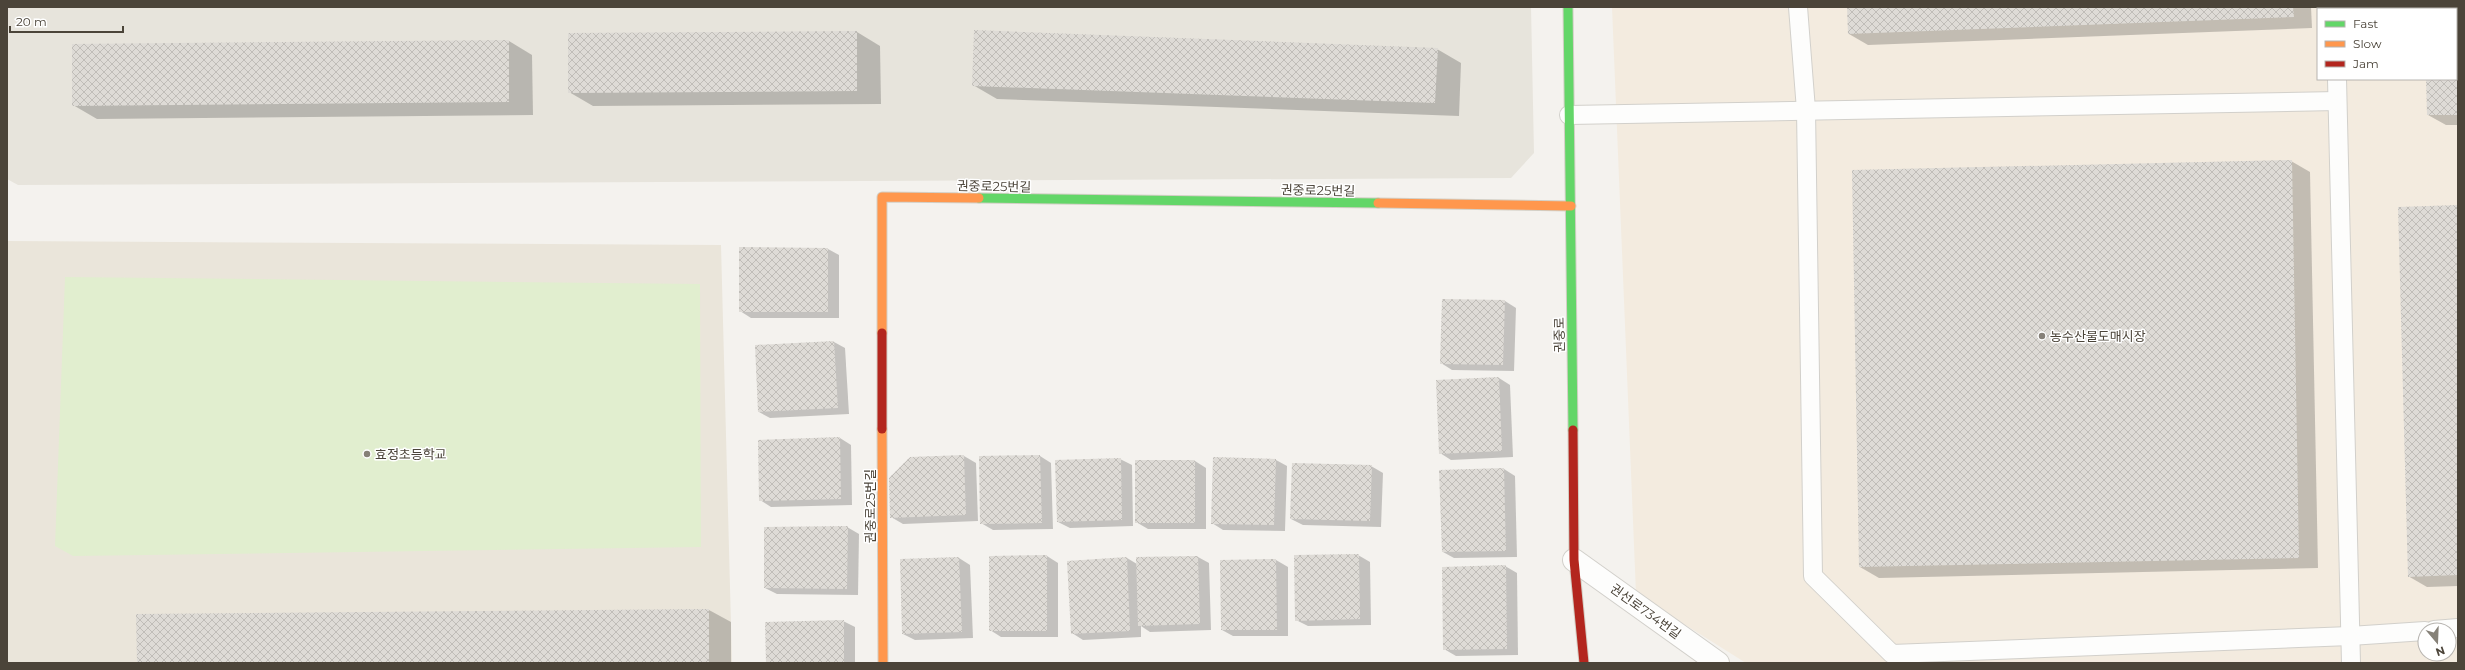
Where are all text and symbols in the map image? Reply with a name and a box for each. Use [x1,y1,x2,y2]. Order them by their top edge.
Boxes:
scale bar [10,8,123,34]
legend [2317,8,2457,80]
text: 20 m [16,14,47,29]
text: Fast [2353,16,2378,31]
text: Slow [2353,36,2382,51]
text: Jam [2352,56,2379,71]
street label: 권중로25번길 [957,177,1031,195]
street label: 권중로25번길 [1281,181,1355,199]
street label: 권중로 [1551,317,1567,353]
place label: 농수산물도매시장 [2050,328,2146,344]
marker: 농수산물도매시장 [2037,331,2047,341]
place label: 효정초등학교 [375,446,447,462]
marker: 효정초등학교 [362,449,372,459]
street label: 권중로25번길 [862,469,878,543]
street label: 권선로734번길 [1608,580,1684,642]
north arrow [2417,622,2457,662]
text: N [2434,643,2447,660]

